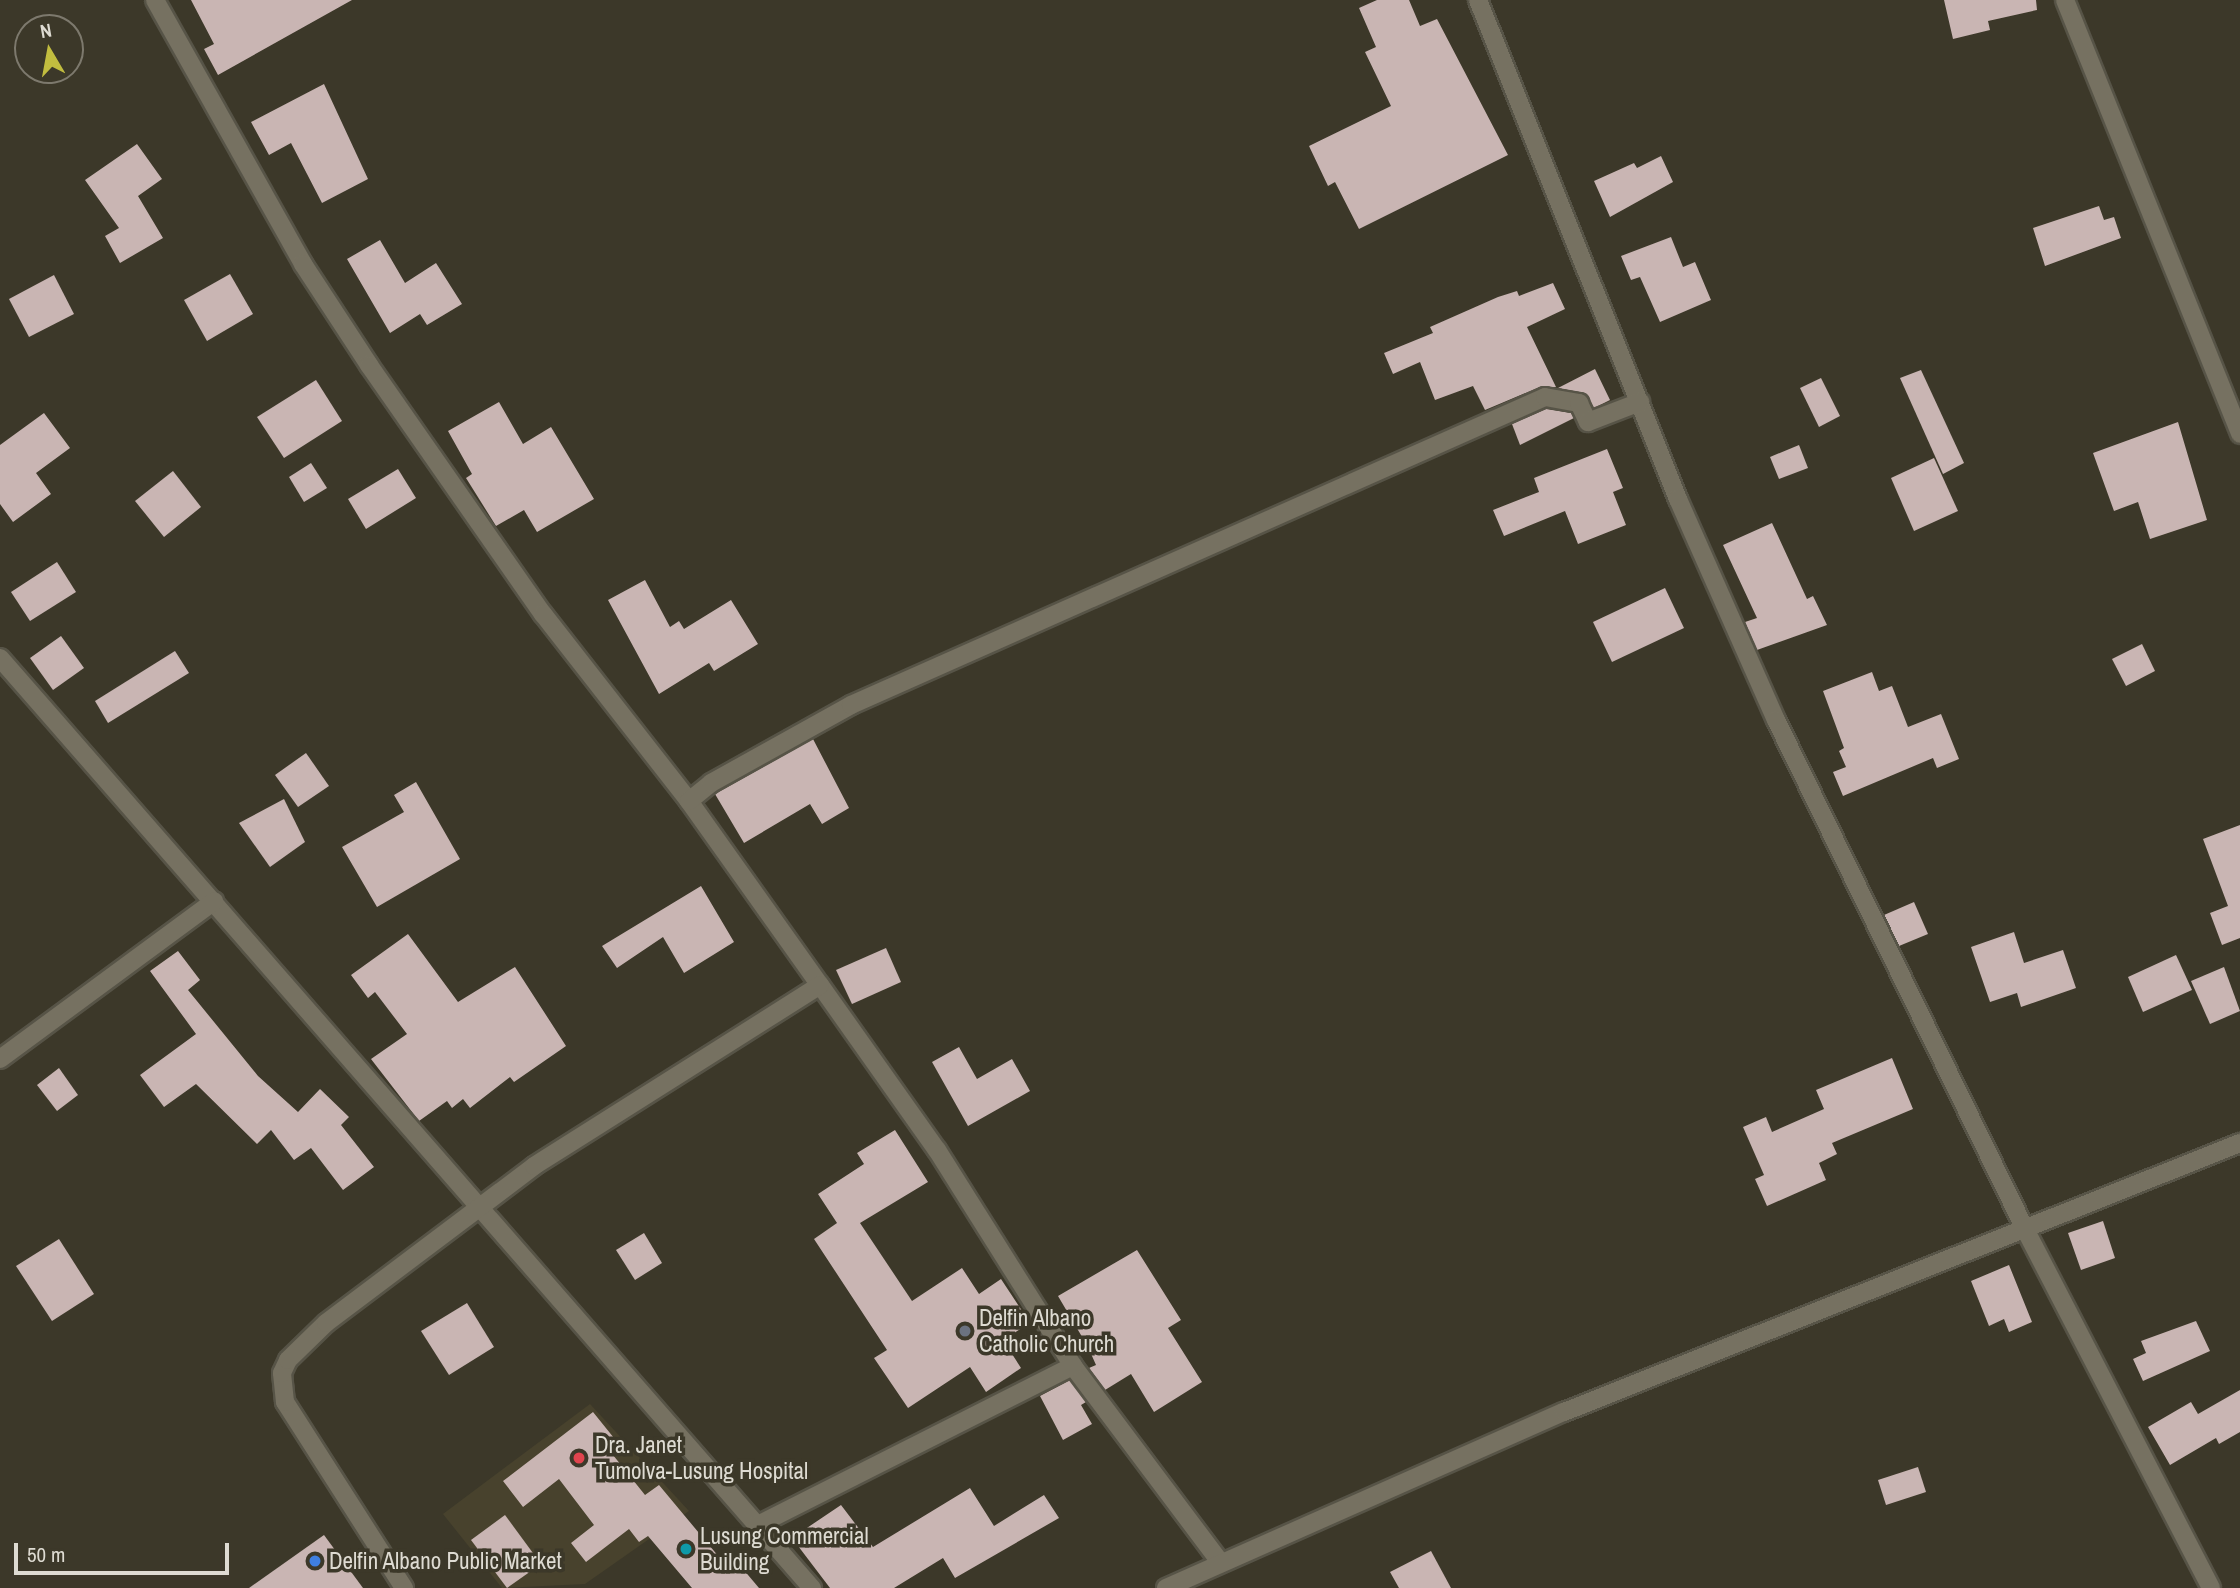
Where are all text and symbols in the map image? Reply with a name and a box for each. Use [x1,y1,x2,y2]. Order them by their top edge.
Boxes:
north arrow [14,14,84,84]
text: N [38,17,53,44]
place label: Delfin Albano Catholic Church [979,1304,1114,1358]
marker: Delfin Albano Catholic Church [957,1323,973,1339]
place label: Dra. Janet Tumolva-Lusung Hospital [595,1431,808,1485]
marker: Dra. Janet Tumolva-Lusung Hospital [569,1448,589,1468]
place label: Lusung Commercial Building [700,1522,869,1576]
scale bar [18,1528,233,1572]
text: 50 m [27,1540,65,1569]
marker: Lusung Commercial Building [678,1541,694,1557]
place label: Delfin Albano Public Market [329,1547,563,1575]
marker: Delfin Albano Public Market [307,1553,323,1569]

